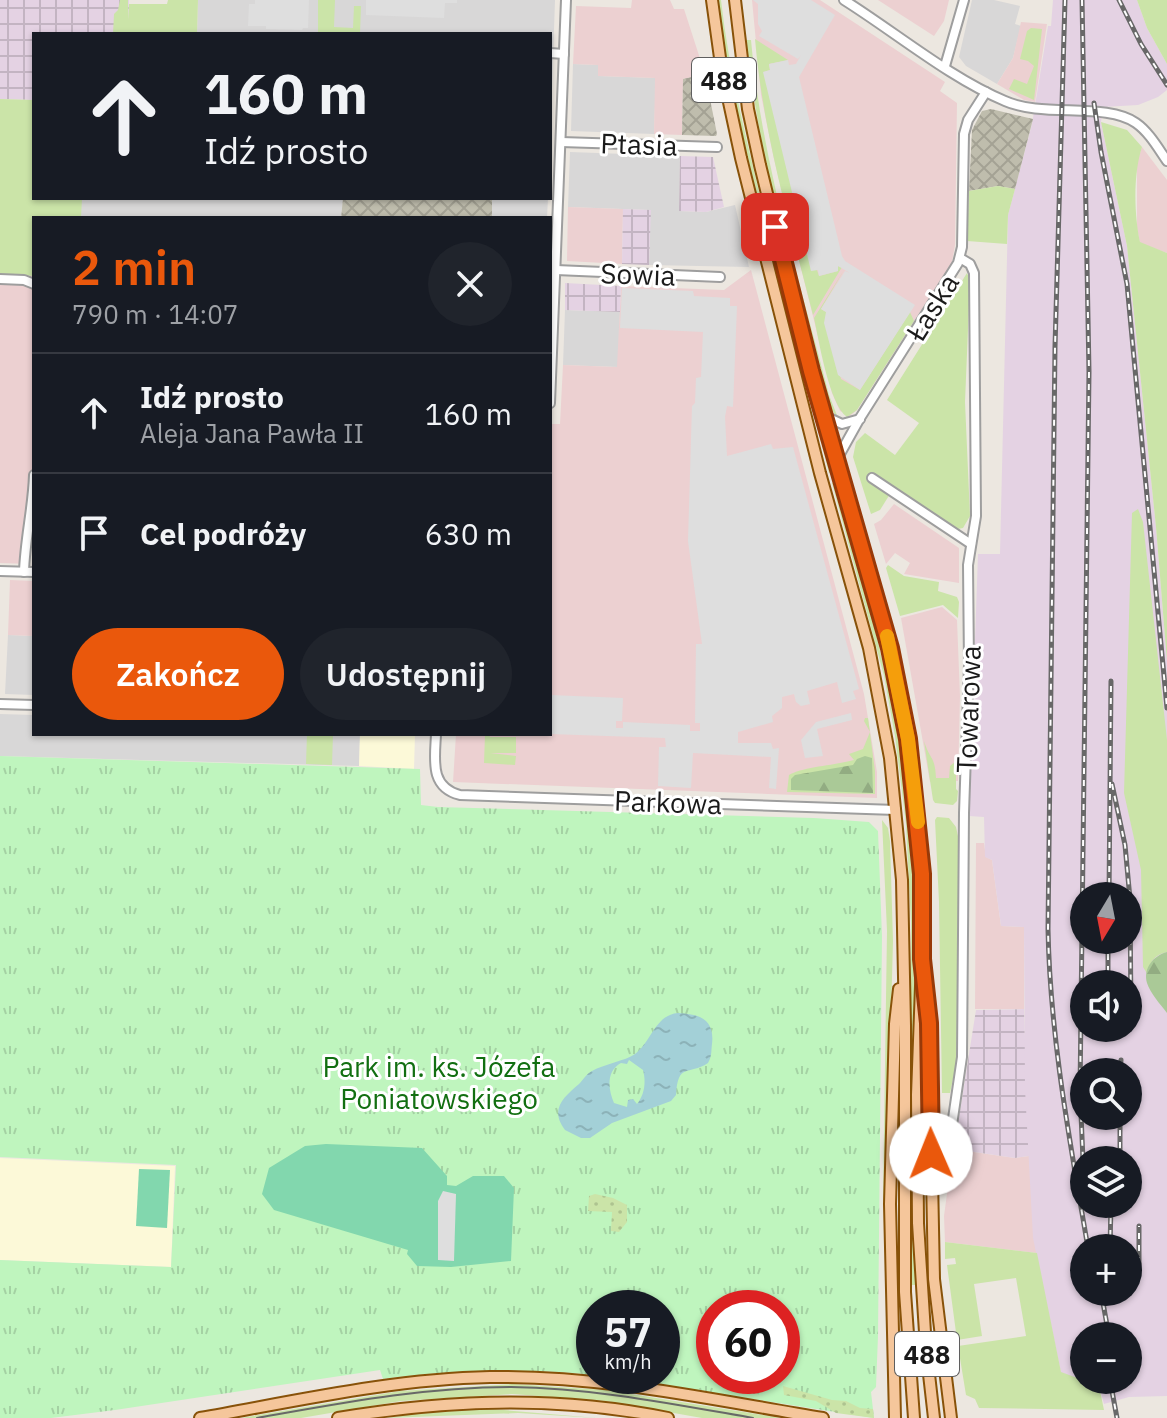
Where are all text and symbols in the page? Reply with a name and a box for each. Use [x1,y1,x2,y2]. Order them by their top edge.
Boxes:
text: 160 m [204,57,368,129]
road number: 488 [692,58,756,102]
icon: ahead [72,64,176,168]
street label: Ptasia [600,124,678,164]
text: Idź prosto [204,127,368,174]
pin [741,193,809,261]
icon: arrive [753,205,797,249]
text: 2 min [72,236,196,298]
button: close [428,242,512,326]
street label: Sowia [600,254,676,294]
street label: Łaska [897,266,967,348]
text: 790 m · 14:07 [72,297,238,331]
text: Idź prosto [140,377,284,416]
icon: ahead [72,391,116,435]
text: 160 m [425,394,512,433]
text: Aleja Jana Pawła II [140,416,364,450]
icon: arrive [72,511,116,555]
text: Cel podróży [140,514,306,553]
text: 630 m [425,514,512,553]
button: Zakończ [72,628,284,720]
button: Udostępnij [300,628,512,720]
street label: Towarowa [947,644,989,774]
street label: Parkowa [613,782,723,822]
north arrow [1070,882,1142,954]
map controls [1070,882,1142,1394]
button: sound [1070,970,1142,1042]
park label: Park im. ks. Józefa Poniatowskiego [322,1048,556,1117]
button: search [1070,1058,1142,1130]
position arrow [889,1112,973,1196]
button: layers [1070,1146,1142,1218]
button: + [1070,1234,1142,1306]
speed limit sign: 60 [696,1290,800,1394]
text: 57 [604,1306,652,1358]
button: − [1070,1322,1142,1394]
road number: 488 [895,1332,959,1376]
text: km/h [604,1348,652,1375]

